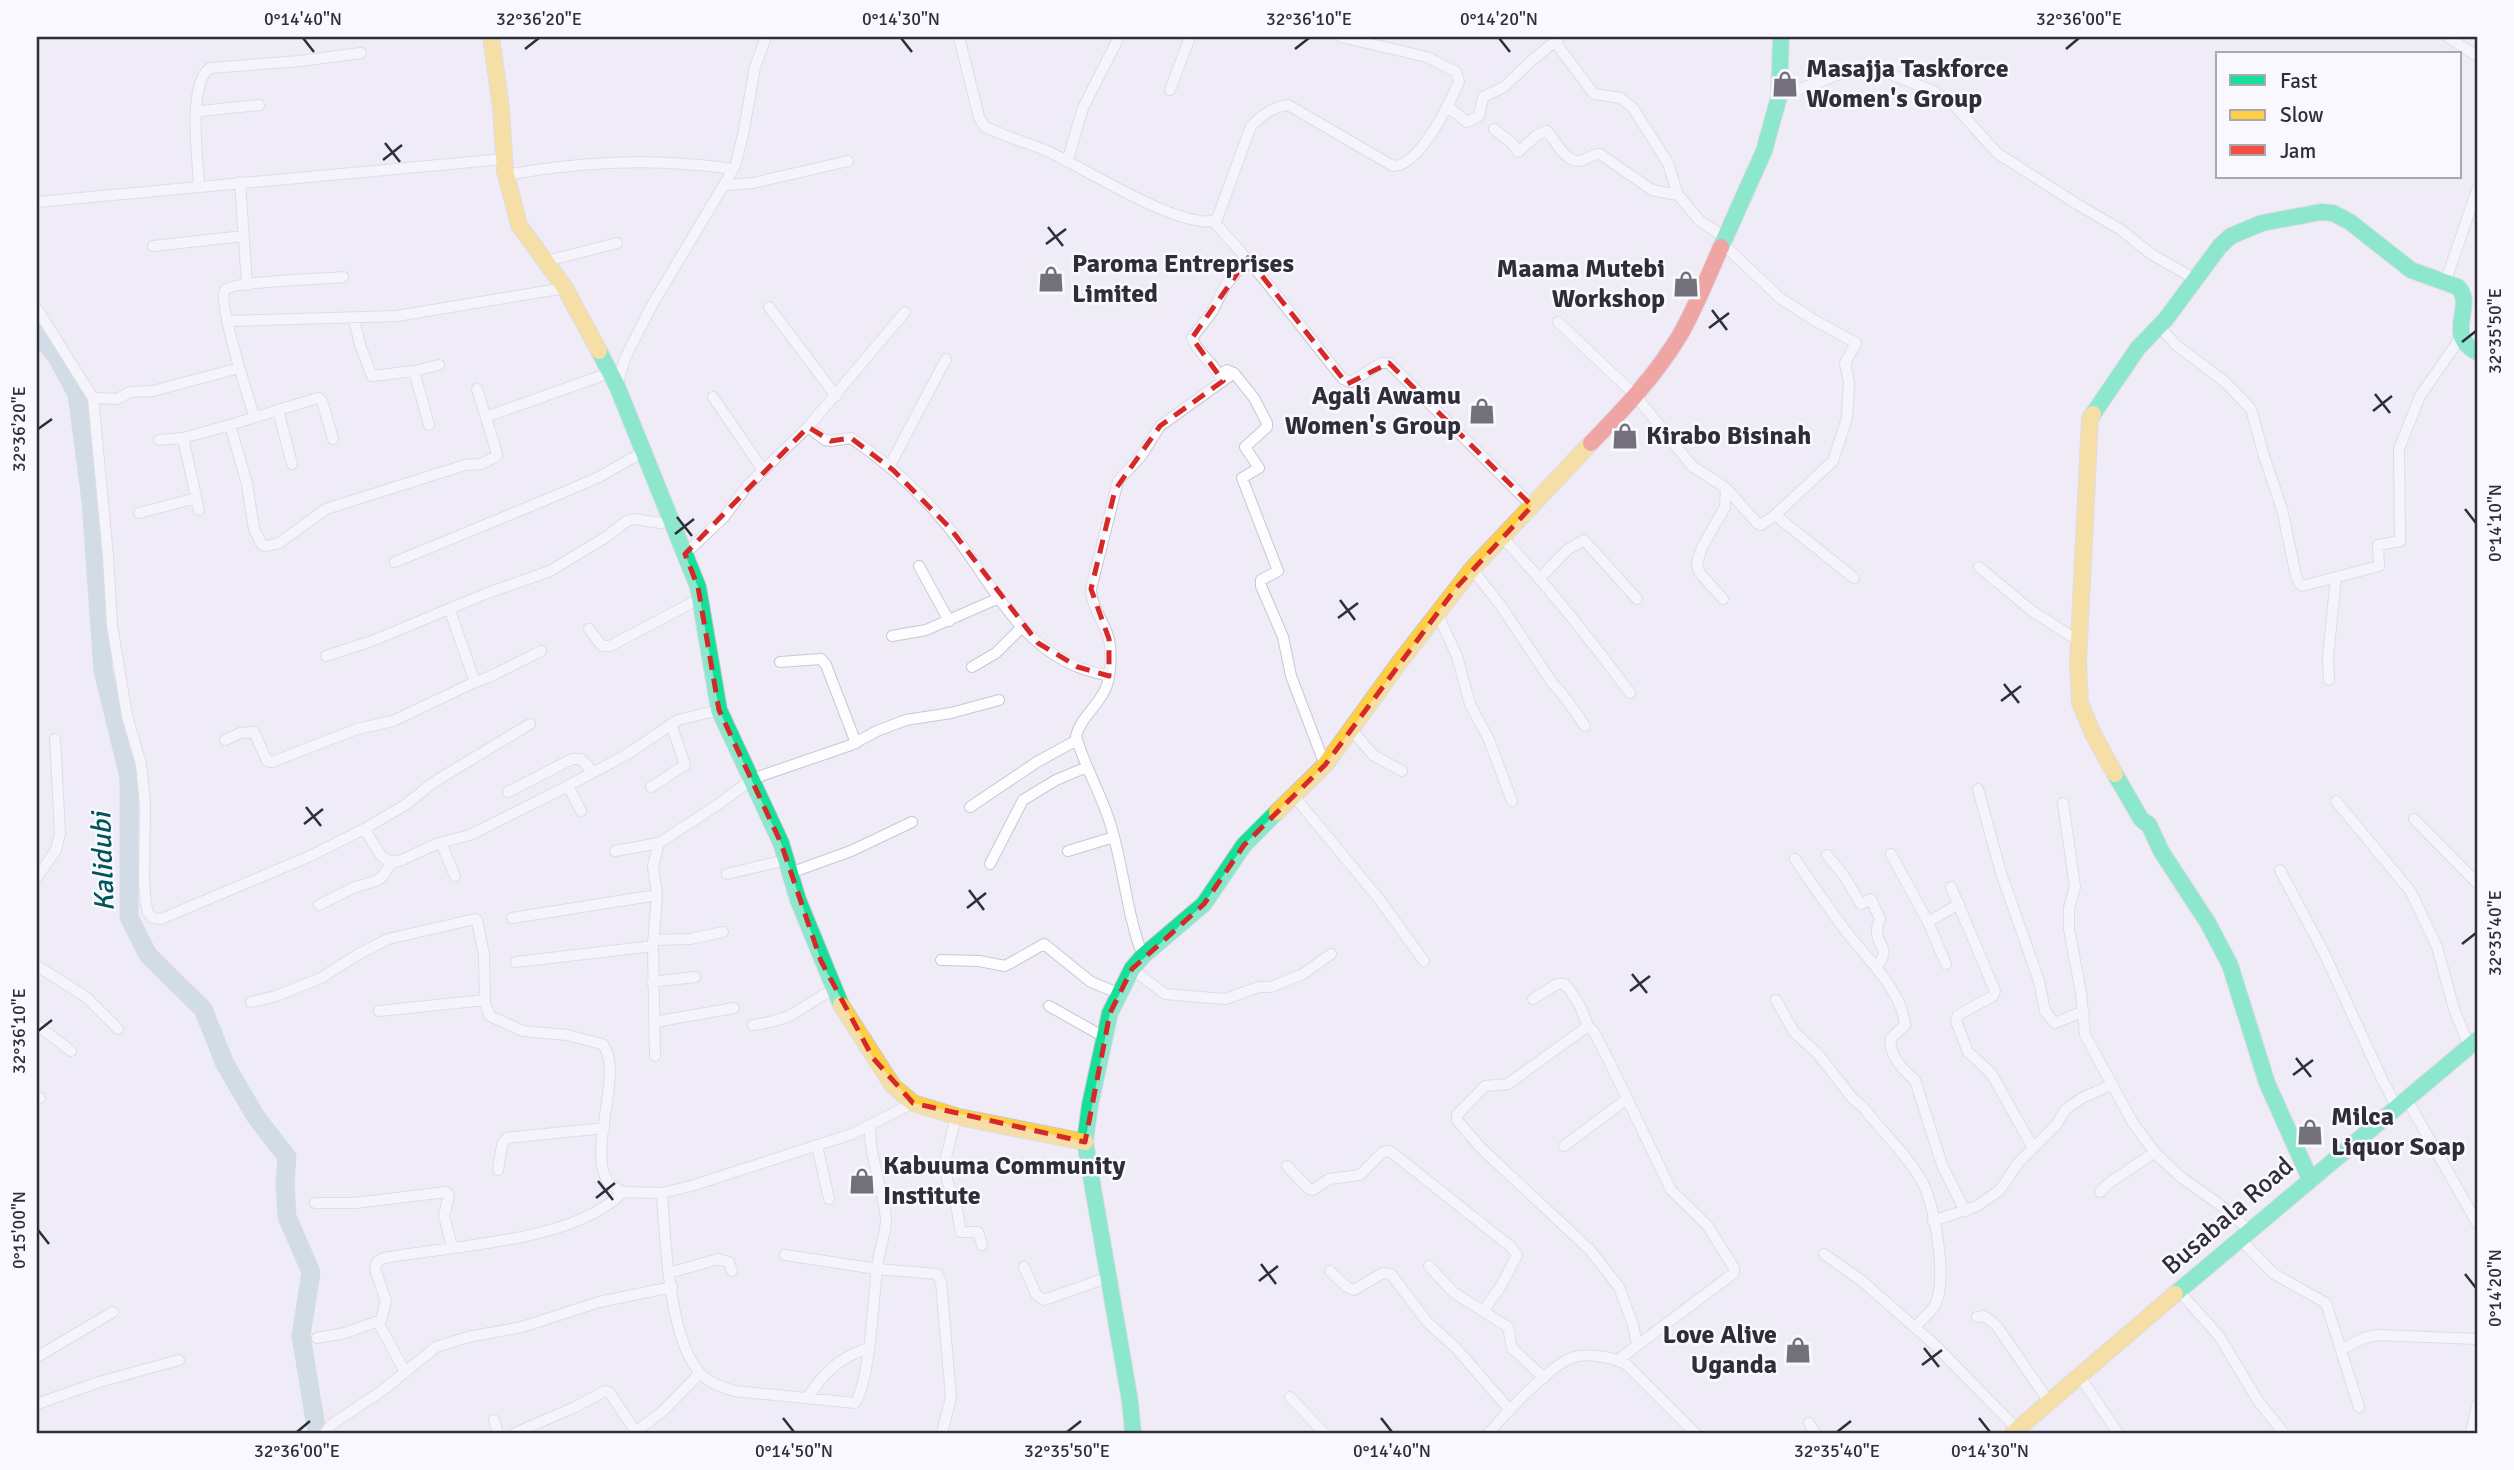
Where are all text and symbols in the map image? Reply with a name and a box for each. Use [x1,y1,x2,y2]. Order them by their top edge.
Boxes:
text: 0°14'40"N [264,8,342,30]
text: 32°36'20"E [496,8,582,30]
text: 0°14'30"N [862,8,940,30]
text: 32°36'10"E [1266,8,1352,30]
text: 0°14'20"N [1460,8,1538,30]
text: 32°36'00"E [2036,8,2122,30]
legend [2216,52,2462,178]
place label: Masajja Taskforce Women's Group [1806,53,2009,115]
text: Fast [2280,68,2317,94]
shop icon: Masajja Taskforce Women's Group [1770,69,1800,99]
text: Slow [2280,102,2324,128]
text: Jam [2280,138,2316,164]
place label: Paroma Entreprises Limited [1072,248,1294,310]
place label: Maama Mutebi Workshop [1497,253,1665,315]
shop icon: Paroma Entreprises Limited [1036,264,1066,294]
shop icon: Maama Mutebi Workshop [1671,269,1701,299]
text: 32°35'50"E [2484,288,2506,374]
place label: Agali Awamu Women's Group [1285,380,1461,442]
text: 32°36'20"E [8,386,30,472]
shop icon: Agali Awamu Women's Group [1467,396,1497,426]
place label: Kirabo Bisinah [1646,420,1811,452]
shop icon: Kirabo Bisinah [1610,421,1640,451]
text: 0°14'10"N [2484,484,2506,562]
water label: Kalidubi [84,809,122,912]
text: 32°35'40"E [2484,890,2506,976]
text: 32°36'10"E [8,988,30,1074]
place label: Milca Liquor Soap [2331,1101,2465,1163]
shop icon: Milca Liquor Soap [2295,1117,2325,1147]
place label: Kabuuma Community Institute [883,1150,1125,1212]
street label: Busabala Road [2156,1150,2300,1282]
shop icon: Kabuuma Community Institute [847,1166,877,1196]
text: 0°15'00"N [8,1191,30,1269]
text: 0°14'20"N [2484,1249,2506,1327]
place label: Love Alive Uganda [1663,1319,1777,1381]
shop icon: Love Alive Uganda [1783,1335,1813,1365]
text: 32°36'00"E [254,1440,340,1462]
text: 0°14'50"N [755,1440,833,1462]
text: 32°35'50"E [1024,1440,1110,1462]
text: 0°14'40"N [1353,1440,1431,1462]
text: 32°35'40"E [1794,1440,1880,1462]
text: 0°14'30"N [1951,1440,2029,1462]

